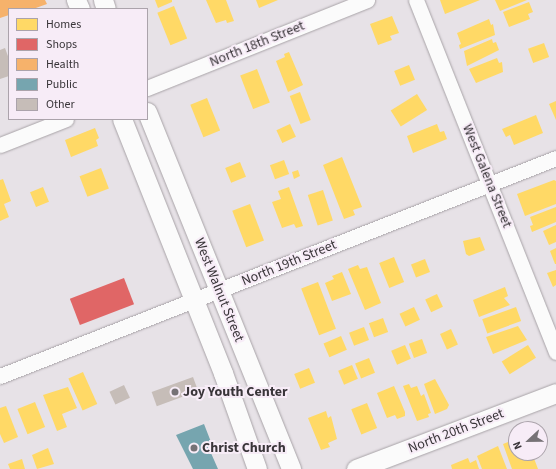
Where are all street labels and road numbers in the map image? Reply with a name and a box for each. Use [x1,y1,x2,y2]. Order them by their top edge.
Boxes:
street label: North 18th Street [207,17,307,71]
street label: West Galena Street [459,122,515,230]
street label: West Walnut Street [191,236,247,344]
street label: North 19th Street [239,236,339,290]
street label: North 20th Street [406,405,506,457]

